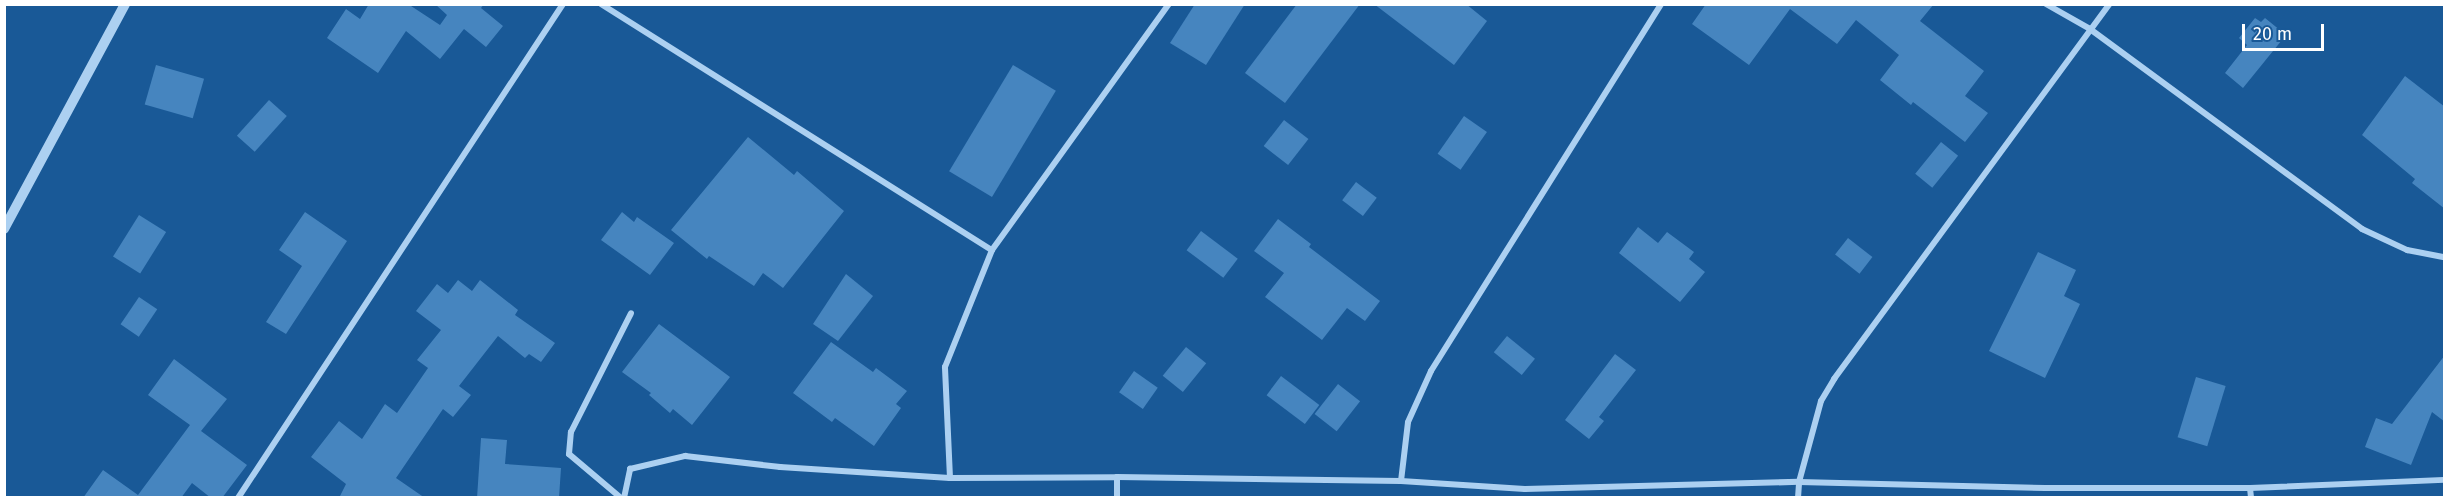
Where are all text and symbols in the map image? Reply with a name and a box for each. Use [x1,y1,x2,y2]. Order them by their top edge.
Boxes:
scale bar [2245,12,2328,50]
text: 20 m [2253,23,2292,45]

